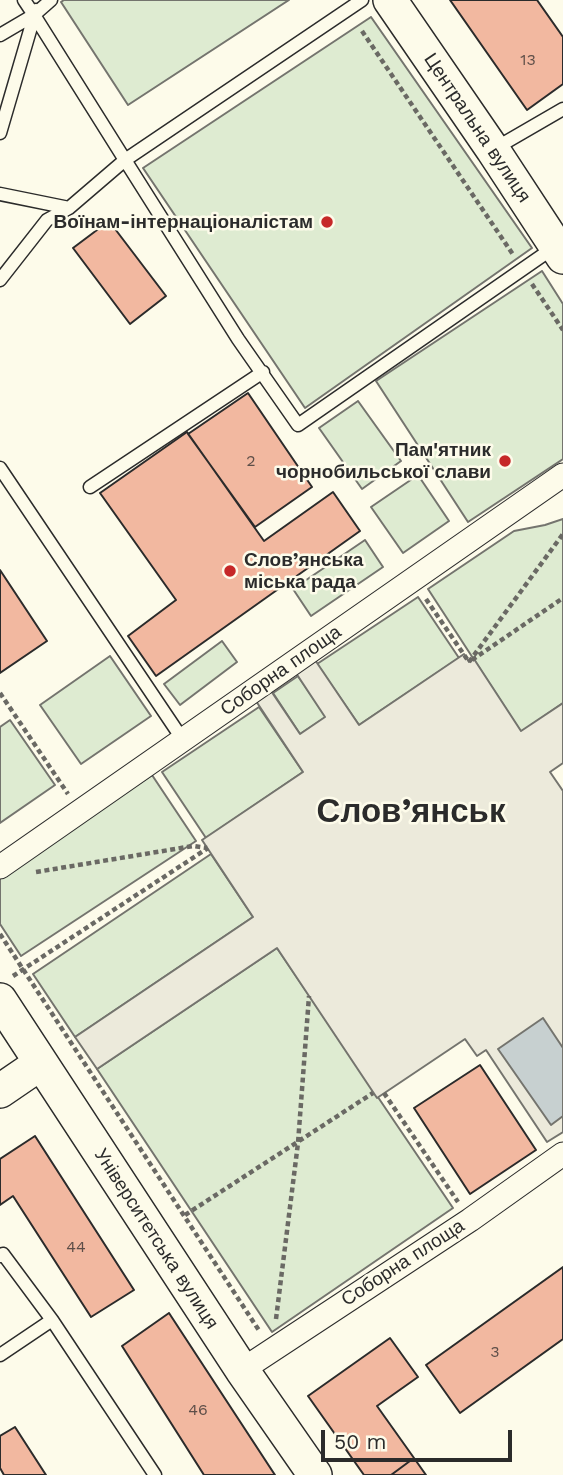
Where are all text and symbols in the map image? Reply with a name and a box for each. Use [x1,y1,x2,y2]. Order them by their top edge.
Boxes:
street label: Центральна вулиця [419,49,535,207]
house number: 13 [520,50,536,70]
place label: Воїнам-інтернаціоналістам [53,211,313,233]
marker: Воїнам-інтернаціоналістам [319,214,335,230]
place label: Пам'ятник чорнобильської слави [276,439,491,483]
house number: 2 [246,451,256,471]
marker: Пам'ятник чорнобильської слави [497,453,513,469]
place label: Слов’янська міська рада [244,549,363,593]
marker: Слов’янська міська рада [222,563,238,579]
street label: Соборна площа [216,621,346,721]
district label: Слов’янськ [317,792,505,832]
street label: Університетська вулиця [89,1144,223,1334]
street label: Соборна площа [337,1215,469,1311]
house number: 44 [66,1237,86,1257]
house number: 3 [490,1342,500,1362]
house number: 46 [188,1400,208,1420]
scale bar [325,1416,516,1460]
text: 50 m [334,1429,386,1454]

